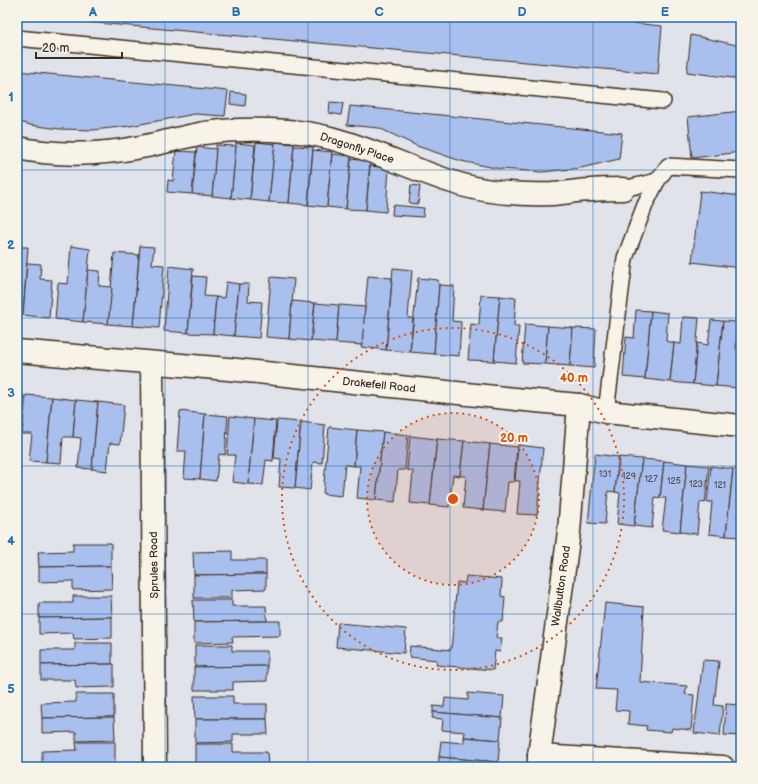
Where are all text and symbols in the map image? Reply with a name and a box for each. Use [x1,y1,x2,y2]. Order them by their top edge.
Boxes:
text: A [88,4,97,20]
text: B [231,4,241,20]
text: C [374,4,384,20]
text: D [517,4,527,20]
text: E [661,4,670,20]
scale bar [36,34,122,60]
text: 20 m [42,41,69,56]
text: 1 [8,89,14,105]
street label: Dragonfly Place [318,130,396,166]
text: 2 [7,237,15,253]
text: 40 m [560,371,588,386]
street label: Drakefell Road [342,375,416,395]
text: 3 [7,385,15,401]
text: 20 m [500,431,528,446]
house number: 131 [599,469,611,480]
house number: 129 [622,471,636,482]
house number: 127 [644,474,658,485]
house number: 125 [667,476,681,487]
house number: 123 [689,479,704,490]
house number: 121 [714,480,726,491]
centre of rings [446,492,460,506]
street label: Sprules Road [147,531,161,599]
text: 4 [7,533,15,549]
street label: Wallbutton Road [549,545,573,627]
text: 5 [7,681,15,697]

